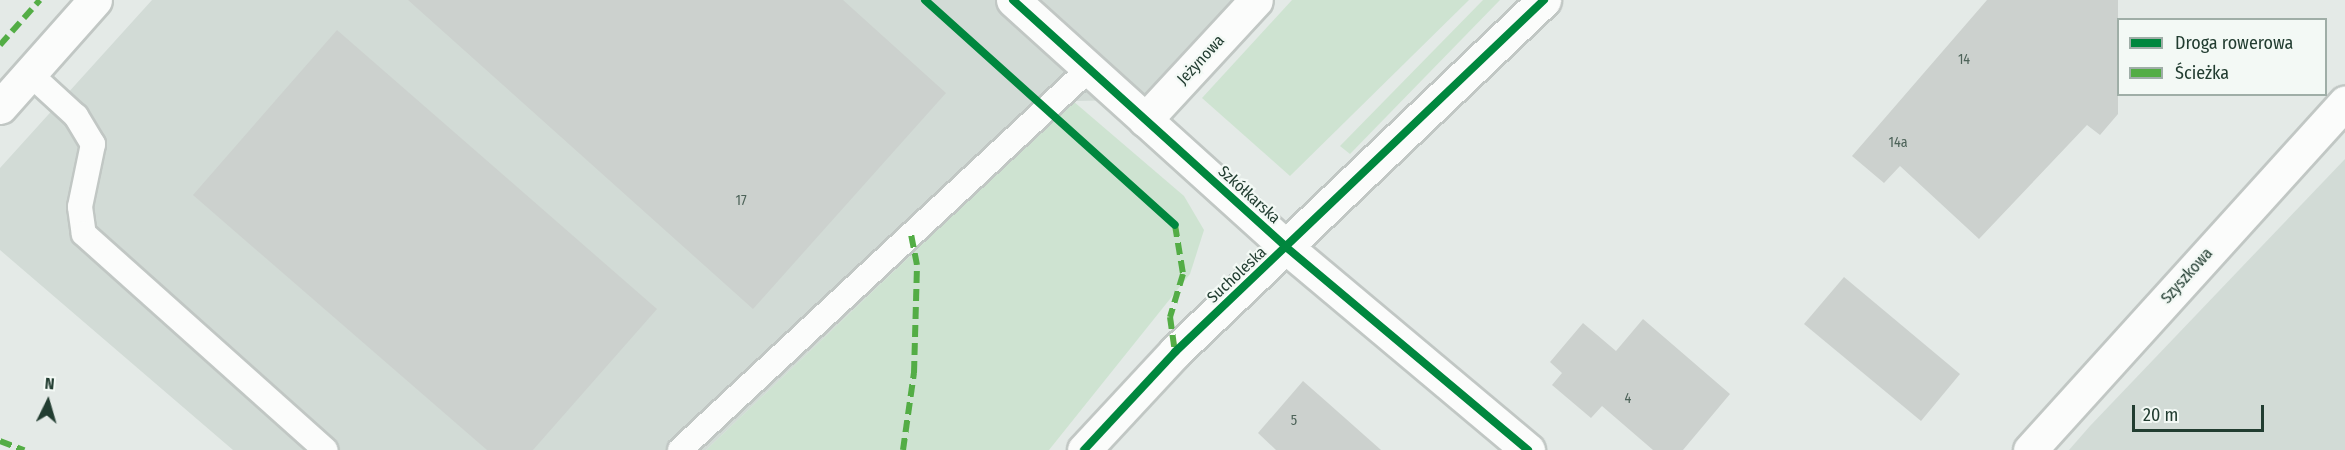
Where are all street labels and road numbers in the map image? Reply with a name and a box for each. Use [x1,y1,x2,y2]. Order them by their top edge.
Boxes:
street label: Jeżynowa [1173,31,1229,89]
street label: Szkółkarska [1214,162,1284,228]
street label: Sucholeska [1203,243,1271,307]
street label: Szyszkowa [2157,244,2217,308]

